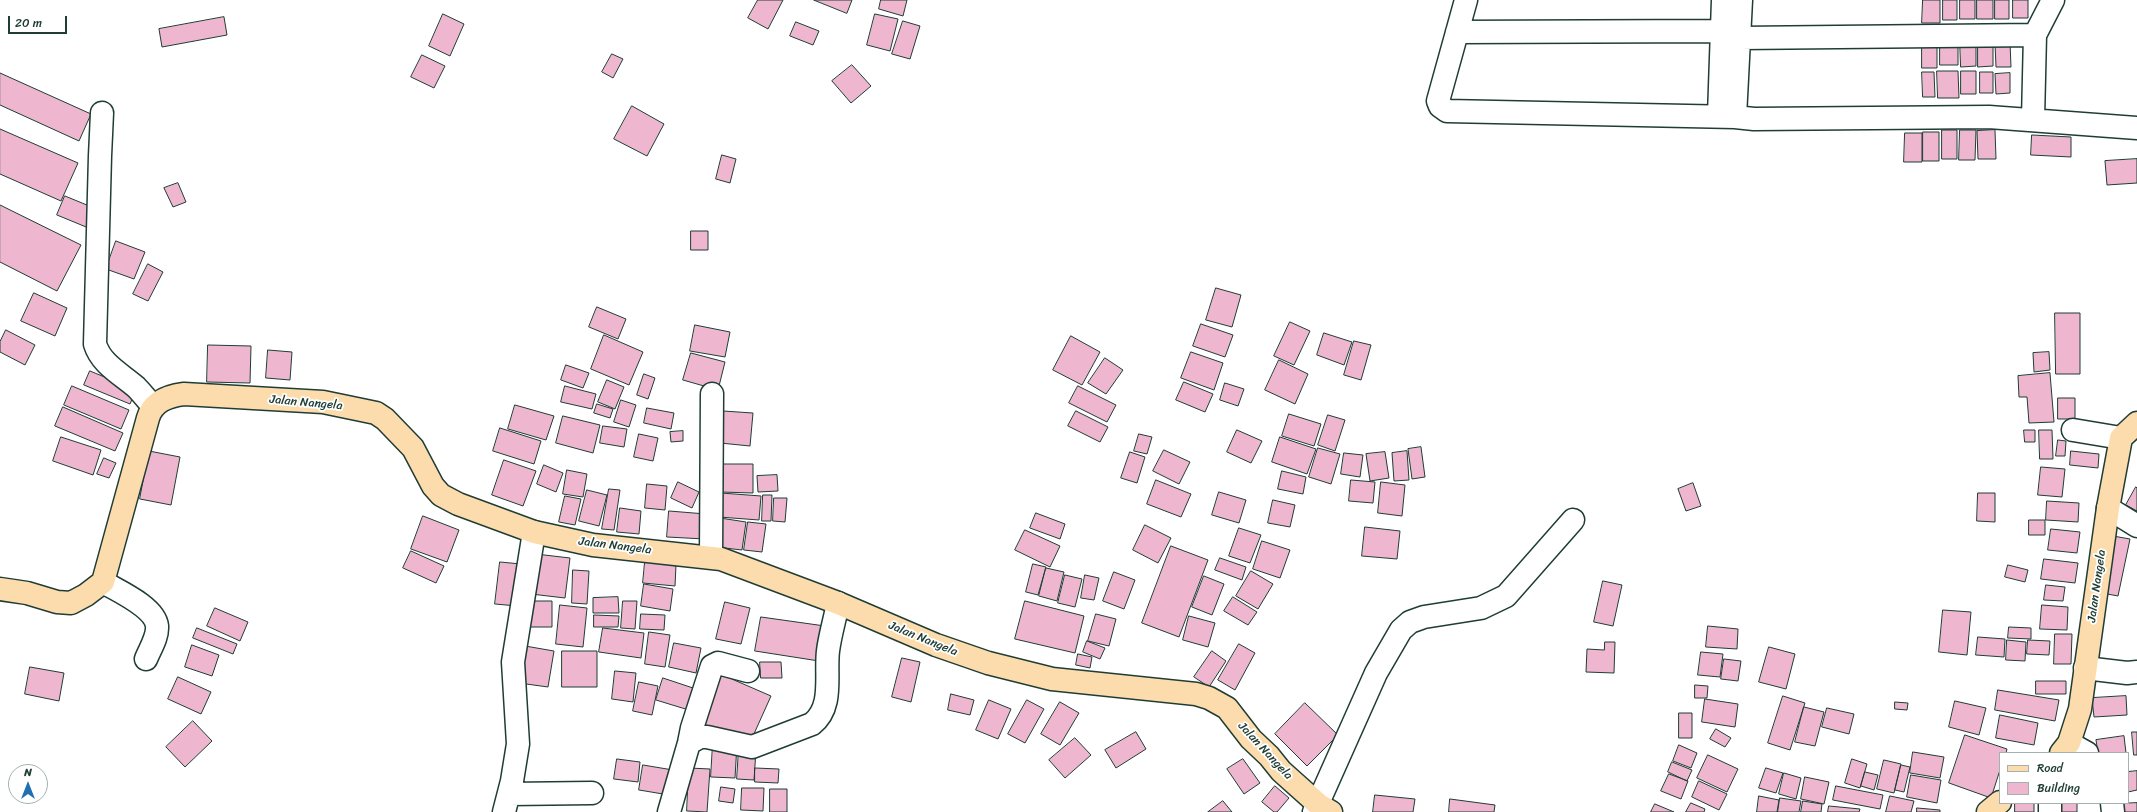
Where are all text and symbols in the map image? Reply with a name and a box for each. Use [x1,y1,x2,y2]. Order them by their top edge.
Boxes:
scale bar [10,8,69,34]
text: 20 m [15,12,42,34]
street label: Jalan Nangela [269,393,343,413]
street label: Jalan Nangela [578,534,652,558]
street label: Jalan Nangela [2085,549,2109,623]
street label: Jalan Nangela [886,619,960,659]
street label: Jalan Nangela [1235,719,1295,783]
legend [1999,752,2129,804]
text: Road [2037,757,2063,779]
text: N [24,763,32,782]
north arrow [8,764,48,804]
text: Building [2037,777,2080,799]

